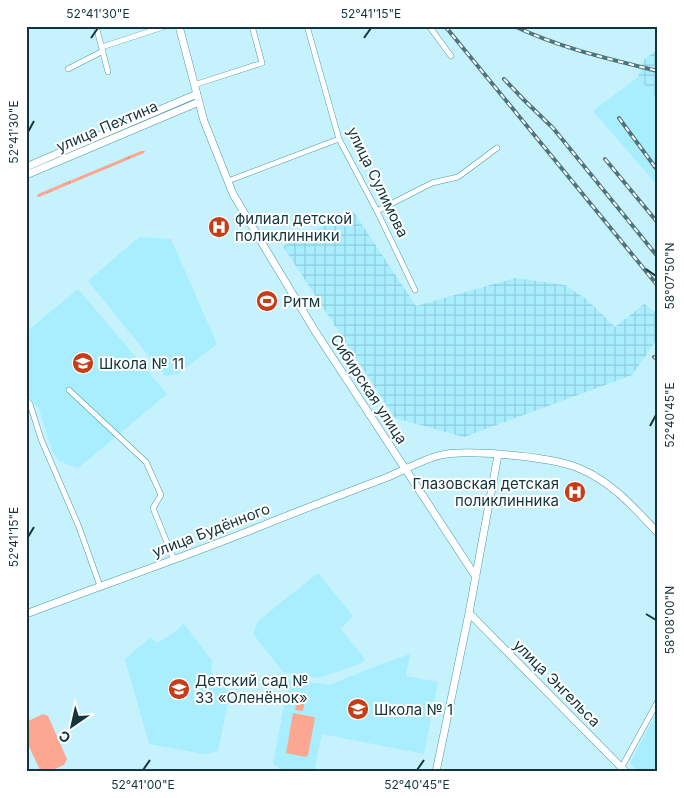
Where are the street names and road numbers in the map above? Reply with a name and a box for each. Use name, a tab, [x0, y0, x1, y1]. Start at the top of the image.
street label: улица Пехтина	[53, 96, 161, 156]
street label: улица Сулимова	[343, 124, 413, 240]
street label: Сибирская улица	[326, 331, 412, 447]
street label: улица Будённого	[149, 499, 273, 561]
street label: улица Энгельса	[509, 635, 605, 731]

